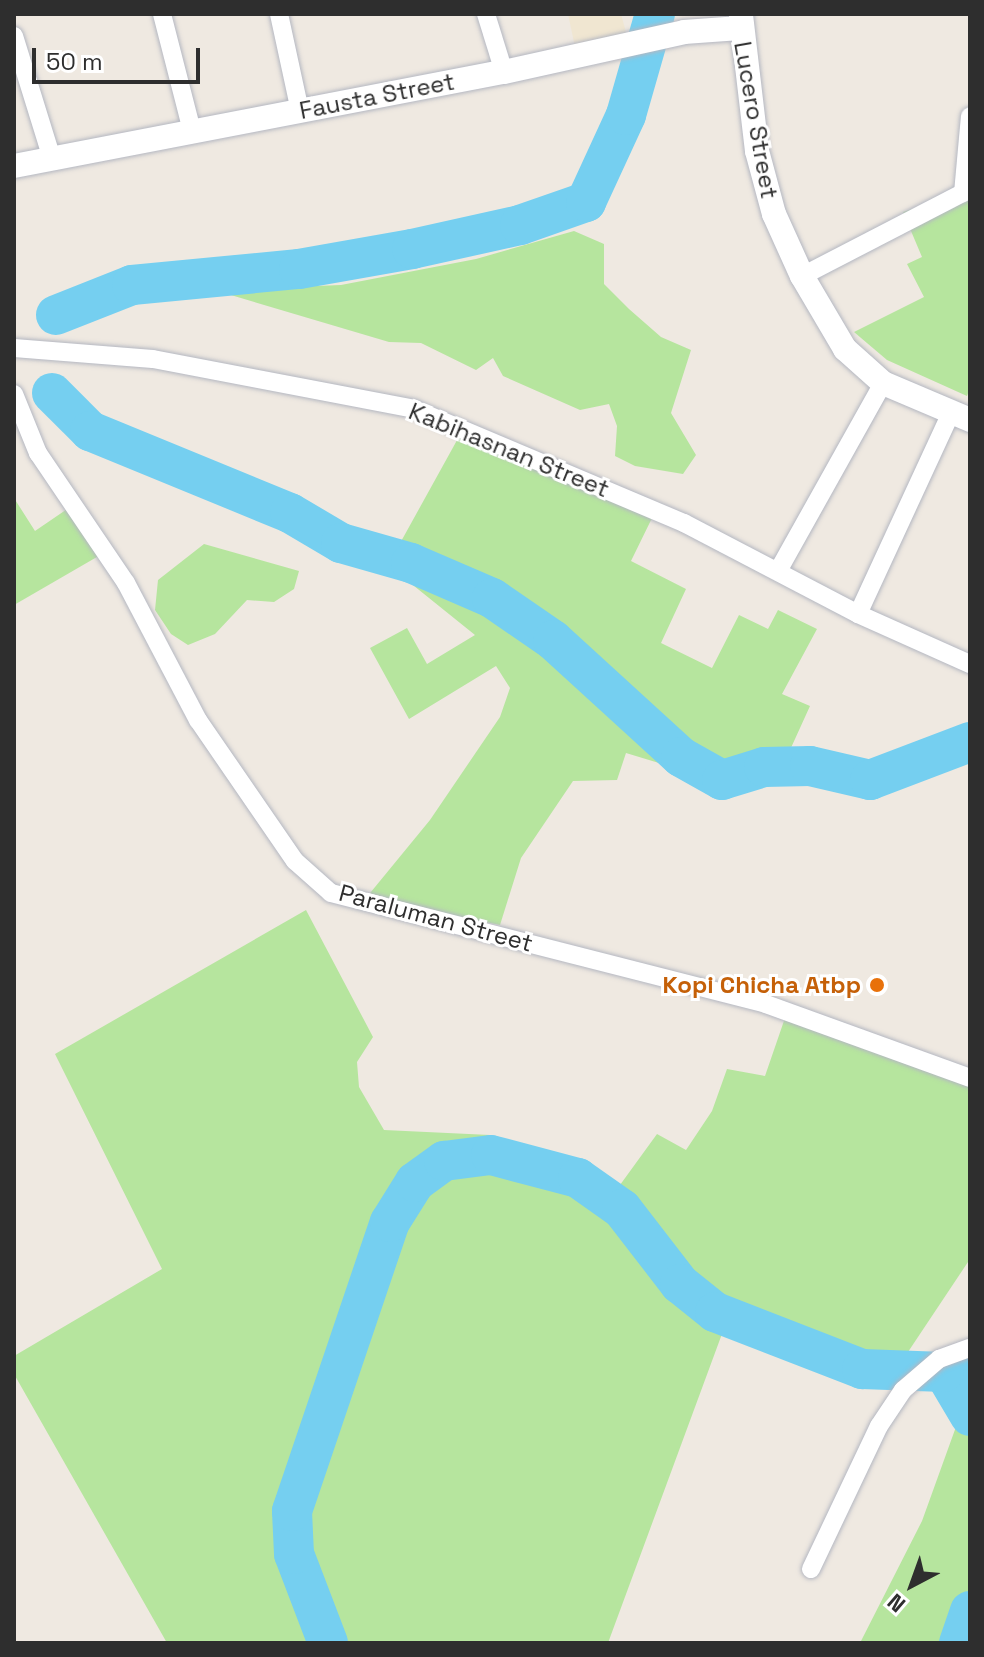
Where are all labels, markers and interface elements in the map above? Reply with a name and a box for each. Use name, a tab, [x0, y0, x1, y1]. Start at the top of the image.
scale bar	[36, 32, 204, 82]
street label: Lucero Street	[728, 39, 784, 201]
text: 50 m	[46, 46, 103, 77]
street label: Fausta Street	[297, 67, 457, 125]
street label: Kabihasnan Street	[405, 397, 613, 503]
street label: Paraluman Street	[336, 878, 536, 958]
place label: Kopi Chicha Atbp	[662, 971, 861, 999]
marker: Kopi Chicha Atbp	[868, 976, 886, 994]
north arrow	[872, 1545, 952, 1625]
text: N	[882, 1588, 911, 1619]

